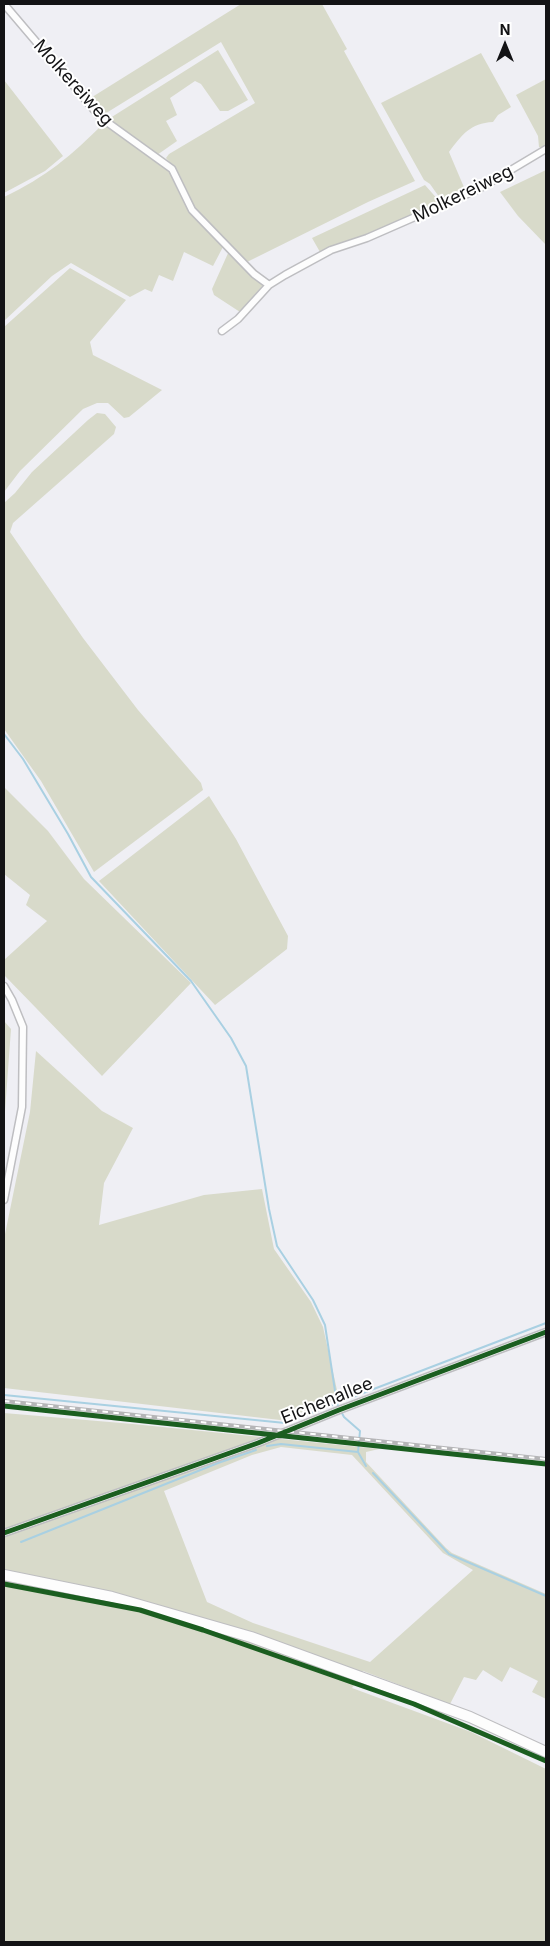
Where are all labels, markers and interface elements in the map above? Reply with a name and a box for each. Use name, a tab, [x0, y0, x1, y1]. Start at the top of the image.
north arrow	[480, 20, 530, 70]
text: N	[500, 21, 510, 38]
street label: Molkereiweg	[29, 35, 117, 131]
street label: Molkereiweg	[409, 160, 517, 228]
street label: Eichenallee	[278, 1373, 376, 1429]

